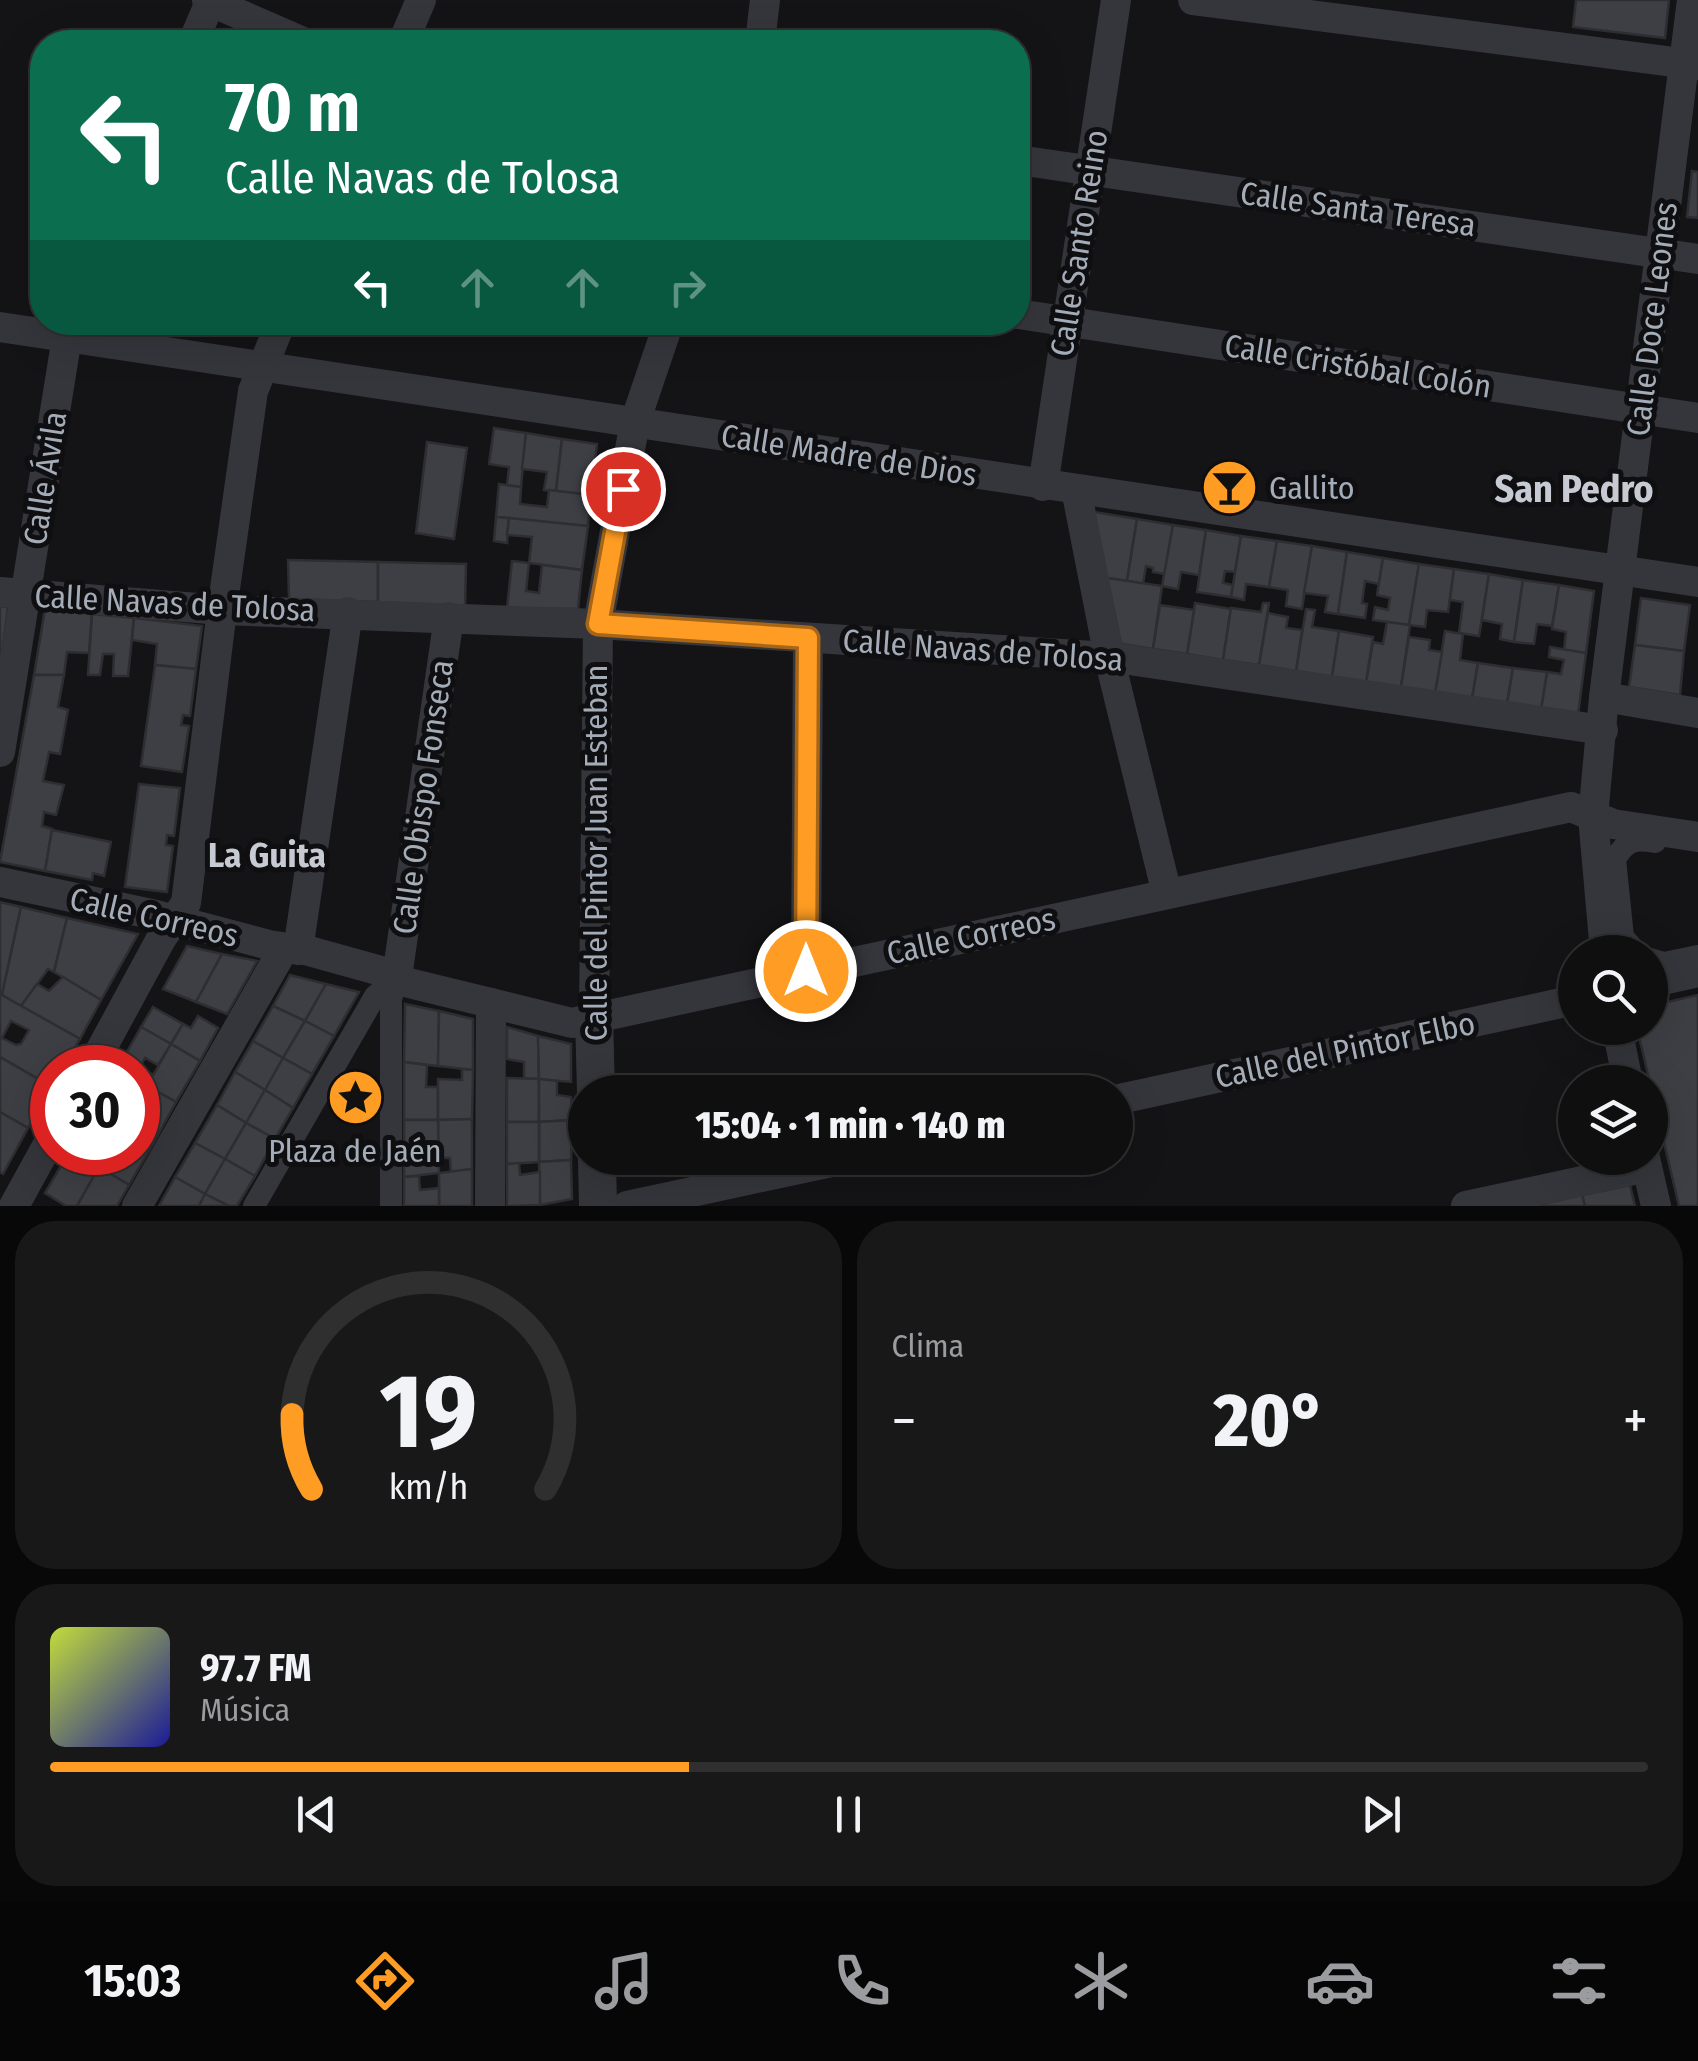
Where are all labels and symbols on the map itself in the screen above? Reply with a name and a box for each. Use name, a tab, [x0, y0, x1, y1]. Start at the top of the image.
street label: Calle Santo Reino	[1042, 127, 1116, 359]
street label: Calle Santa Teresa	[1238, 174, 1478, 244]
street label: Calle Doce Leones	[1619, 200, 1685, 438]
street label: Calle Cristóbal Colón	[1222, 326, 1494, 406]
street label: Calle Ávila	[16, 409, 74, 547]
street label: Calle Madre de Dios	[719, 416, 979, 494]
pin	[581, 447, 666, 532]
bar icon: Gallito	[1200, 458, 1260, 518]
district label: San Pedro	[1494, 466, 1654, 512]
place label: Gallito	[1269, 469, 1354, 507]
street label: Calle Navas de Tolosa	[34, 577, 316, 629]
street label: Calle Navas de Tolosa	[842, 621, 1124, 679]
street label: Calle Obispo Fonseca	[385, 657, 461, 937]
street label: Calle del Pintor Juan Esteban	[577, 665, 615, 1041]
district label: La Guita	[208, 834, 326, 876]
street label: Calle Correos	[66, 879, 242, 955]
street label: Calle Correos	[883, 900, 1059, 972]
position arrow	[754, 919, 858, 1023]
street label: Calle del Pintor Elbo	[1212, 1004, 1478, 1096]
speed limit sign: 30	[30, 1045, 160, 1175]
place icon: Plaza de Jaén	[325, 1067, 385, 1127]
place label: Plaza de Jaén	[268, 1132, 442, 1170]

